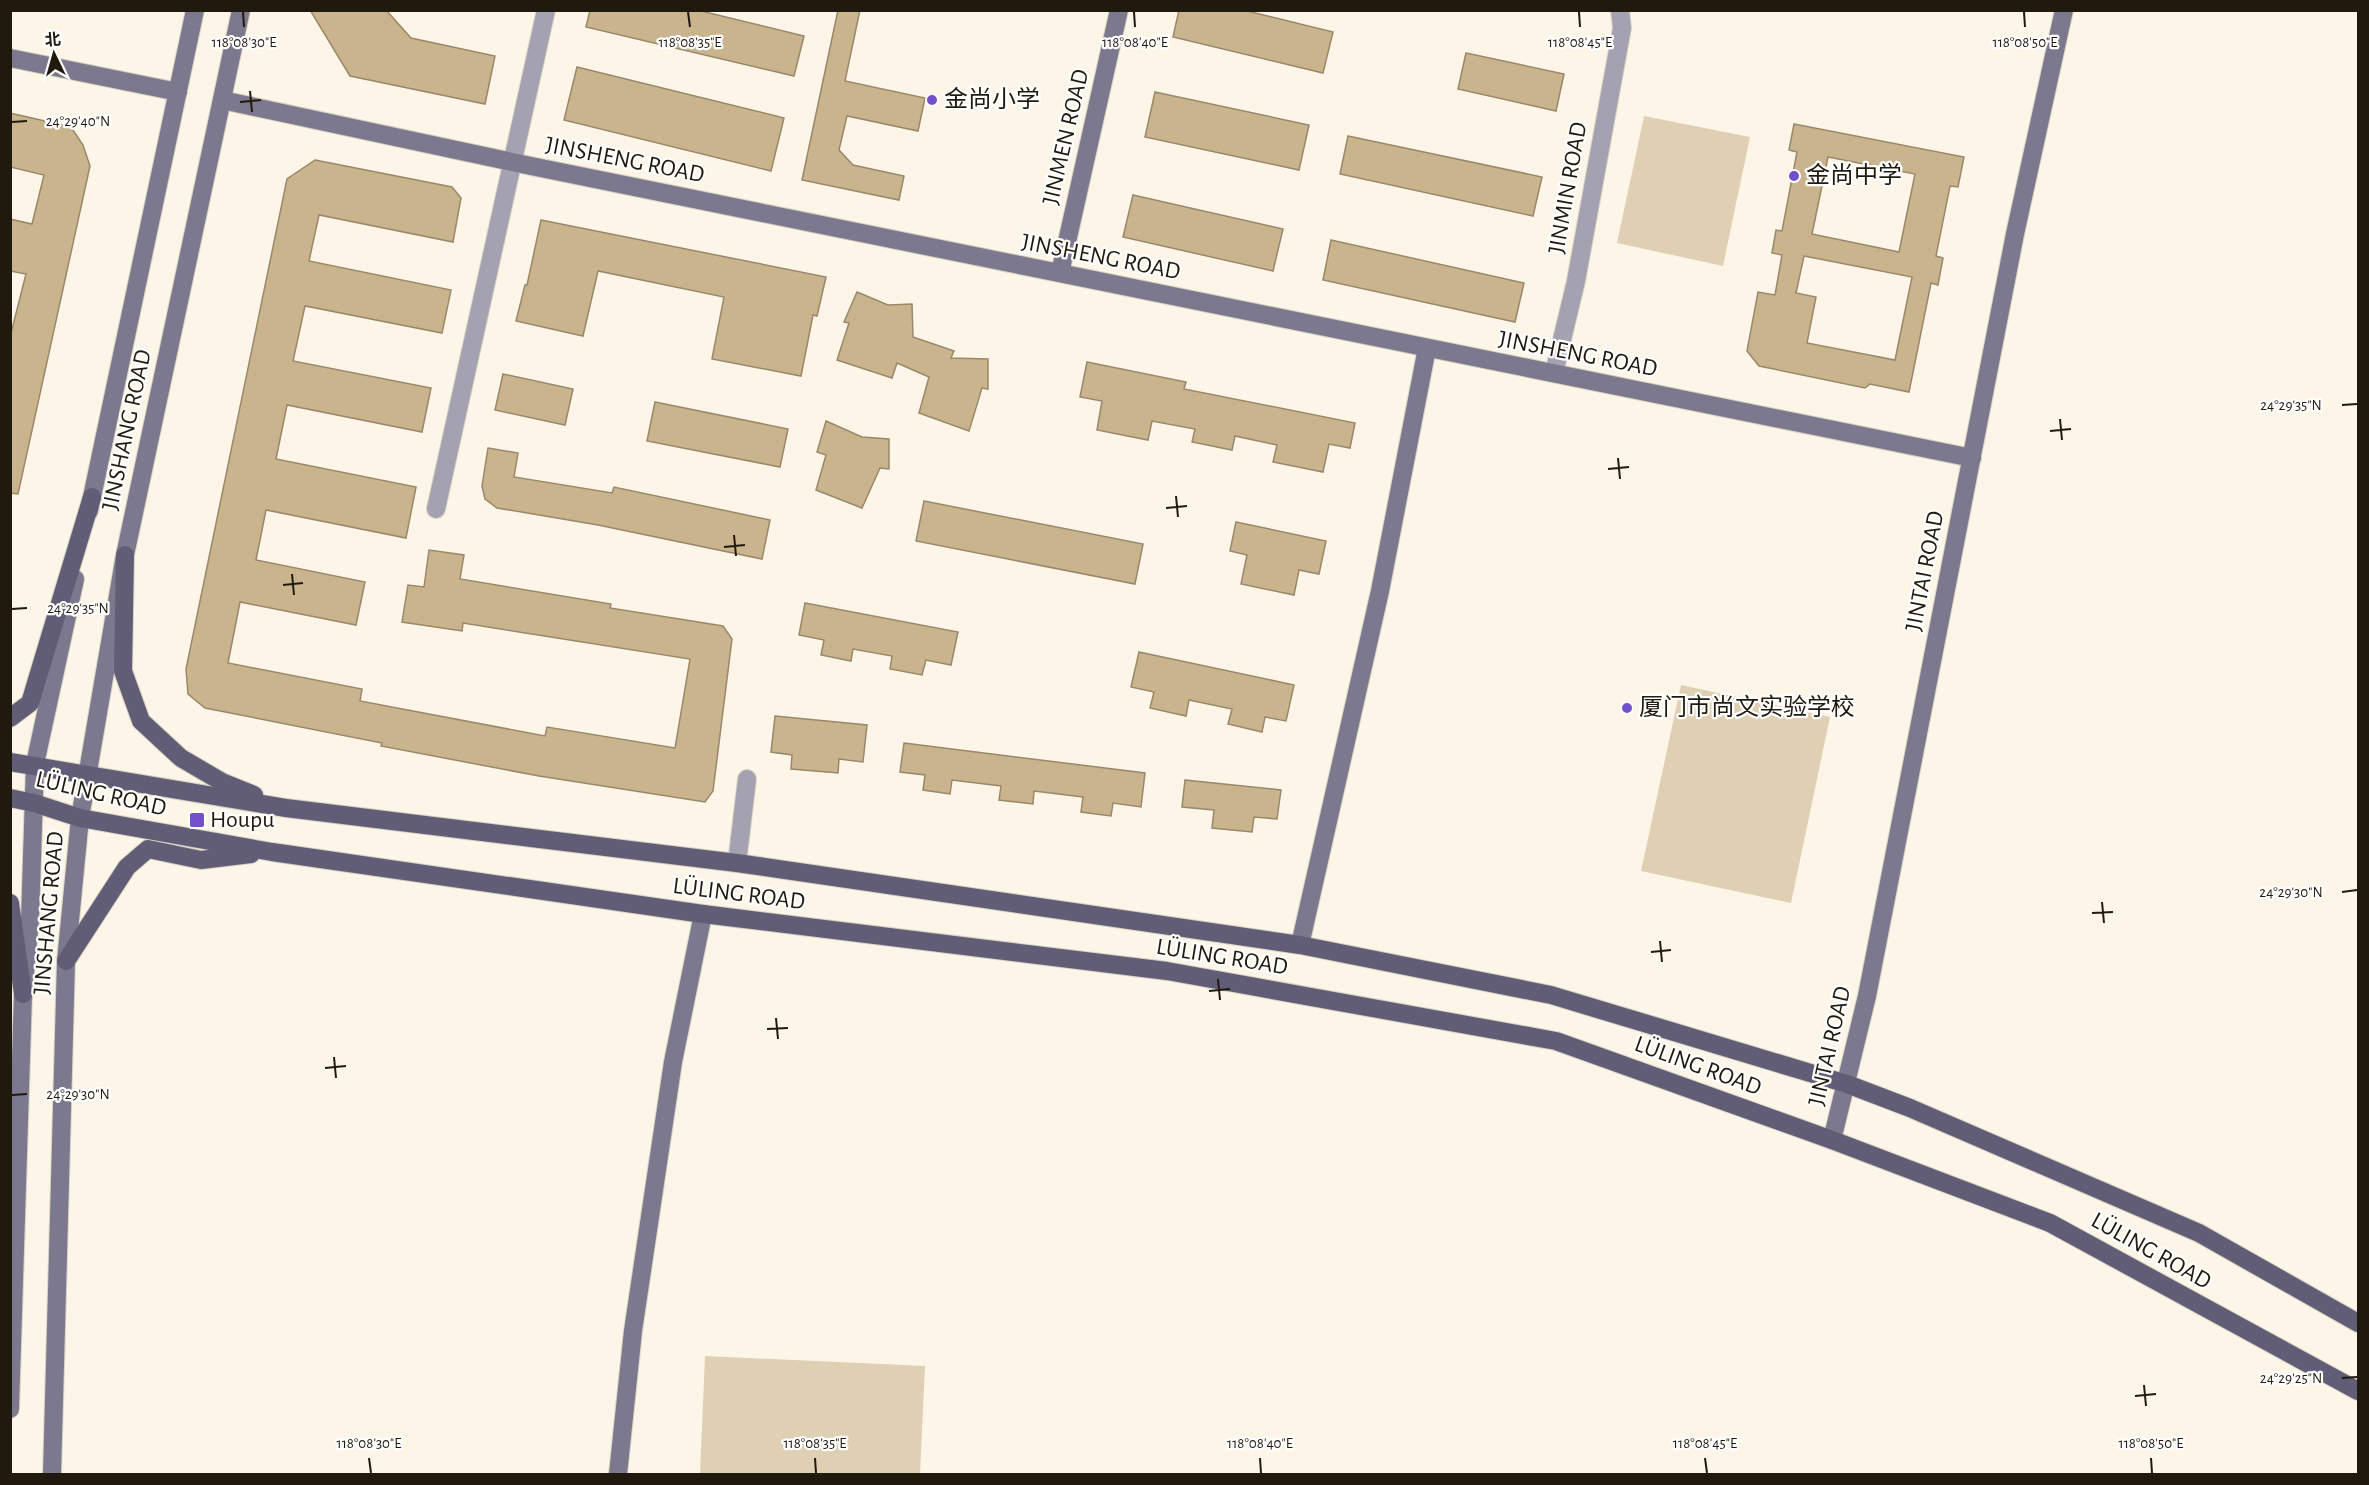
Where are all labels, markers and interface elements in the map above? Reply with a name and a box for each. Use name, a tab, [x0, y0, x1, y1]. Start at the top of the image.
north arrow	[24, 24, 84, 84]
text: 北	[44, 30, 61, 49]
text: 118°08'30"E	[212, 35, 276, 50]
text: 118°08'35"E	[658, 35, 722, 50]
text: 118°08'40"E	[1102, 35, 1168, 50]
text: 118°08'45"E	[1548, 35, 1612, 50]
text: 118°08'50"E	[1993, 35, 2057, 50]
street label: JINMEN ROAD	[1039, 67, 1093, 207]
place label: 金尚小学	[944, 86, 1040, 112]
marker: 金尚小学	[925, 93, 939, 107]
text: 24°29'40"N	[46, 114, 110, 129]
street label: JINMIN ROAD	[1545, 120, 1591, 256]
street label: JINSHENG ROAD	[544, 133, 706, 187]
place label: 金尚中学	[1806, 162, 1902, 188]
marker: 金尚中学	[1787, 169, 1801, 183]
street label: JINSHENG ROAD	[1020, 230, 1182, 284]
street label: JINSHENG ROAD	[1497, 327, 1659, 381]
street label: JINSHANG ROAD	[98, 347, 156, 513]
text: 24°29'35"N	[2260, 398, 2322, 413]
street label: JINTAI ROAD	[1902, 509, 1948, 633]
text: 24°29'35"N	[47, 601, 109, 616]
place label: 厦门市尚文实验学校	[1639, 694, 1855, 720]
marker: 厦门市尚文实验学校	[1620, 701, 1634, 715]
street label: LÜLING ROAD	[33, 766, 169, 821]
place label: Houpu	[210, 808, 274, 832]
marker: Houpu	[188, 811, 206, 829]
street label: JINSHANG ROAD	[30, 830, 68, 996]
street label: LÜLING ROAD	[671, 873, 807, 914]
text: 24°29'30"N	[2259, 885, 2323, 900]
street label: LÜLING ROAD	[1154, 934, 1290, 979]
street label: JINTAI ROAD	[1805, 984, 1855, 1108]
street label: LÜLING ROAD	[1631, 1031, 1765, 1100]
text: 24°29'30"N	[46, 1087, 110, 1102]
street label: LÜLING ROAD	[2087, 1207, 2216, 1294]
text: 24°29'25"N	[2260, 1371, 2322, 1386]
text: 118°08'30"E	[337, 1436, 401, 1451]
text: 118°08'35"E	[783, 1436, 847, 1451]
text: 118°08'40"E	[1227, 1436, 1293, 1451]
text: 118°08'45"E	[1673, 1436, 1737, 1451]
text: 118°08'50"E	[2119, 1436, 2183, 1451]

